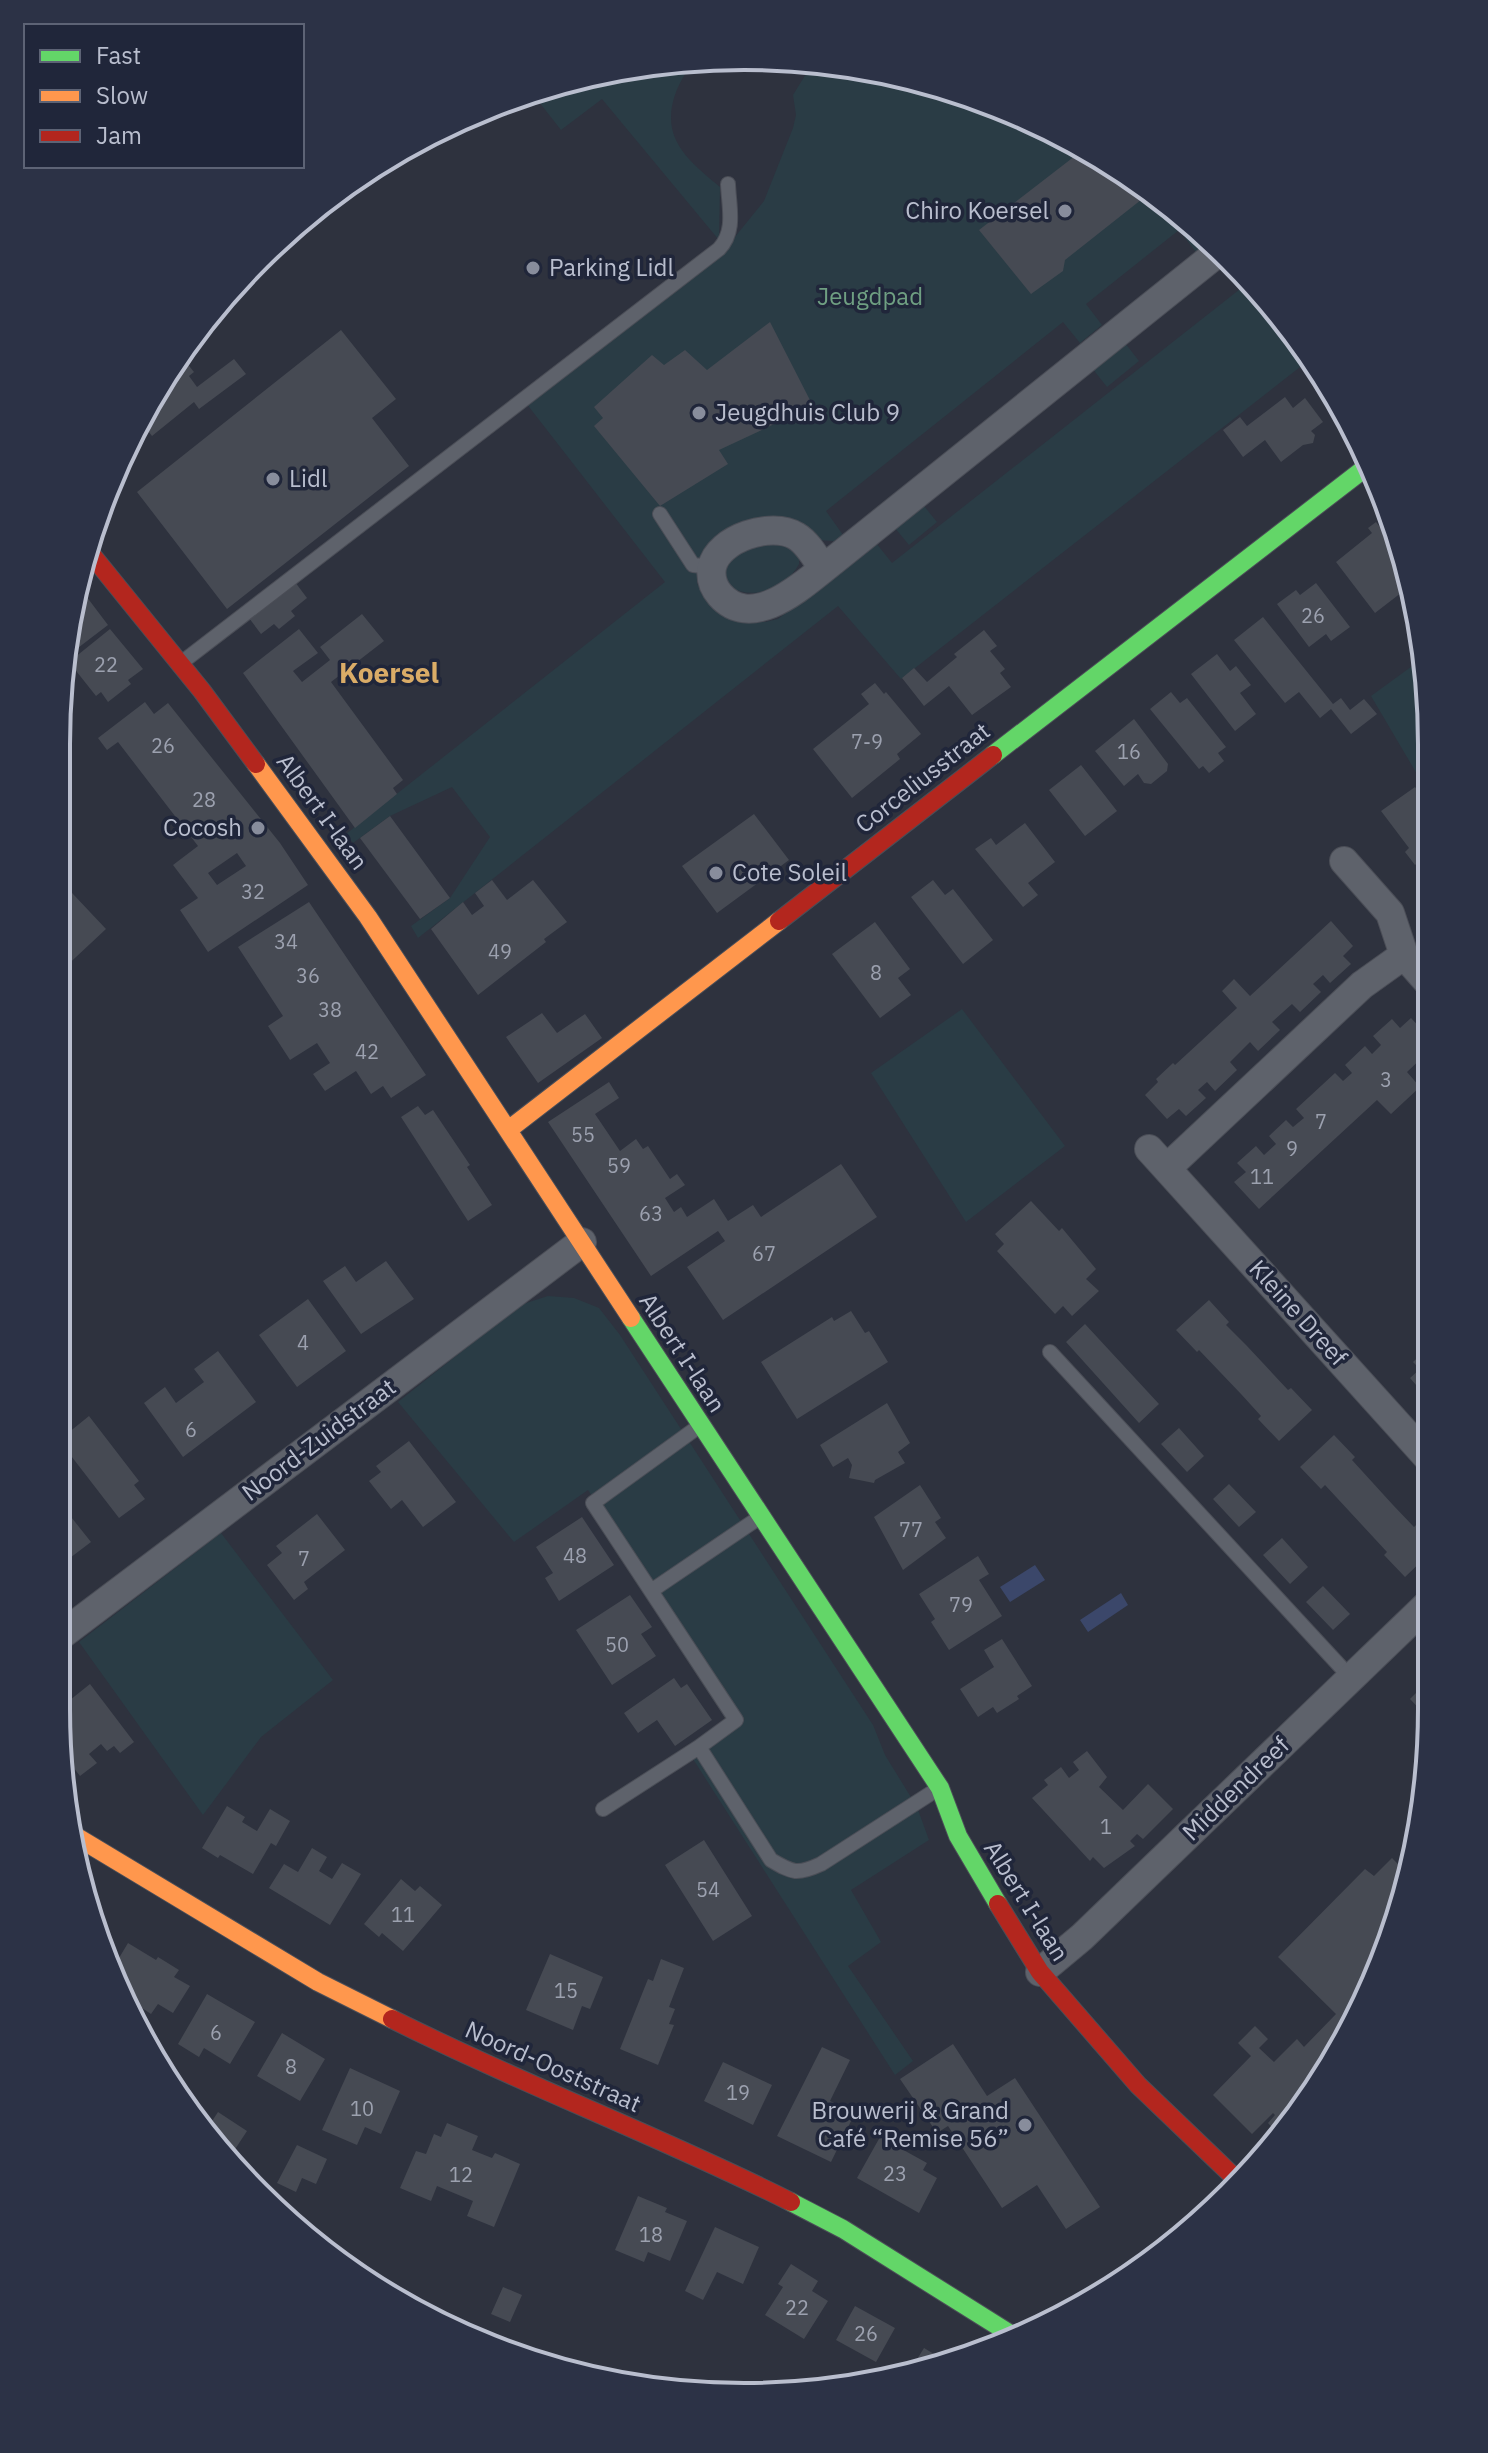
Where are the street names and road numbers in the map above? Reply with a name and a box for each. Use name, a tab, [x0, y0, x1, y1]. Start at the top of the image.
street label: Corceliusstraat	[848, 715, 996, 840]
street label: Albert I-laan	[270, 747, 376, 876]
street label: Kleine Dreef	[1243, 1252, 1355, 1372]
street label: Albert I-laan	[632, 1287, 733, 1418]
street label: Noord-Zuidstraat	[235, 1371, 402, 1508]
street label: Middendreef	[1175, 1729, 1296, 1847]
street label: Albert I-laan	[977, 1834, 1077, 1967]
street label: Noord-Ooststraat	[460, 2013, 646, 2119]

